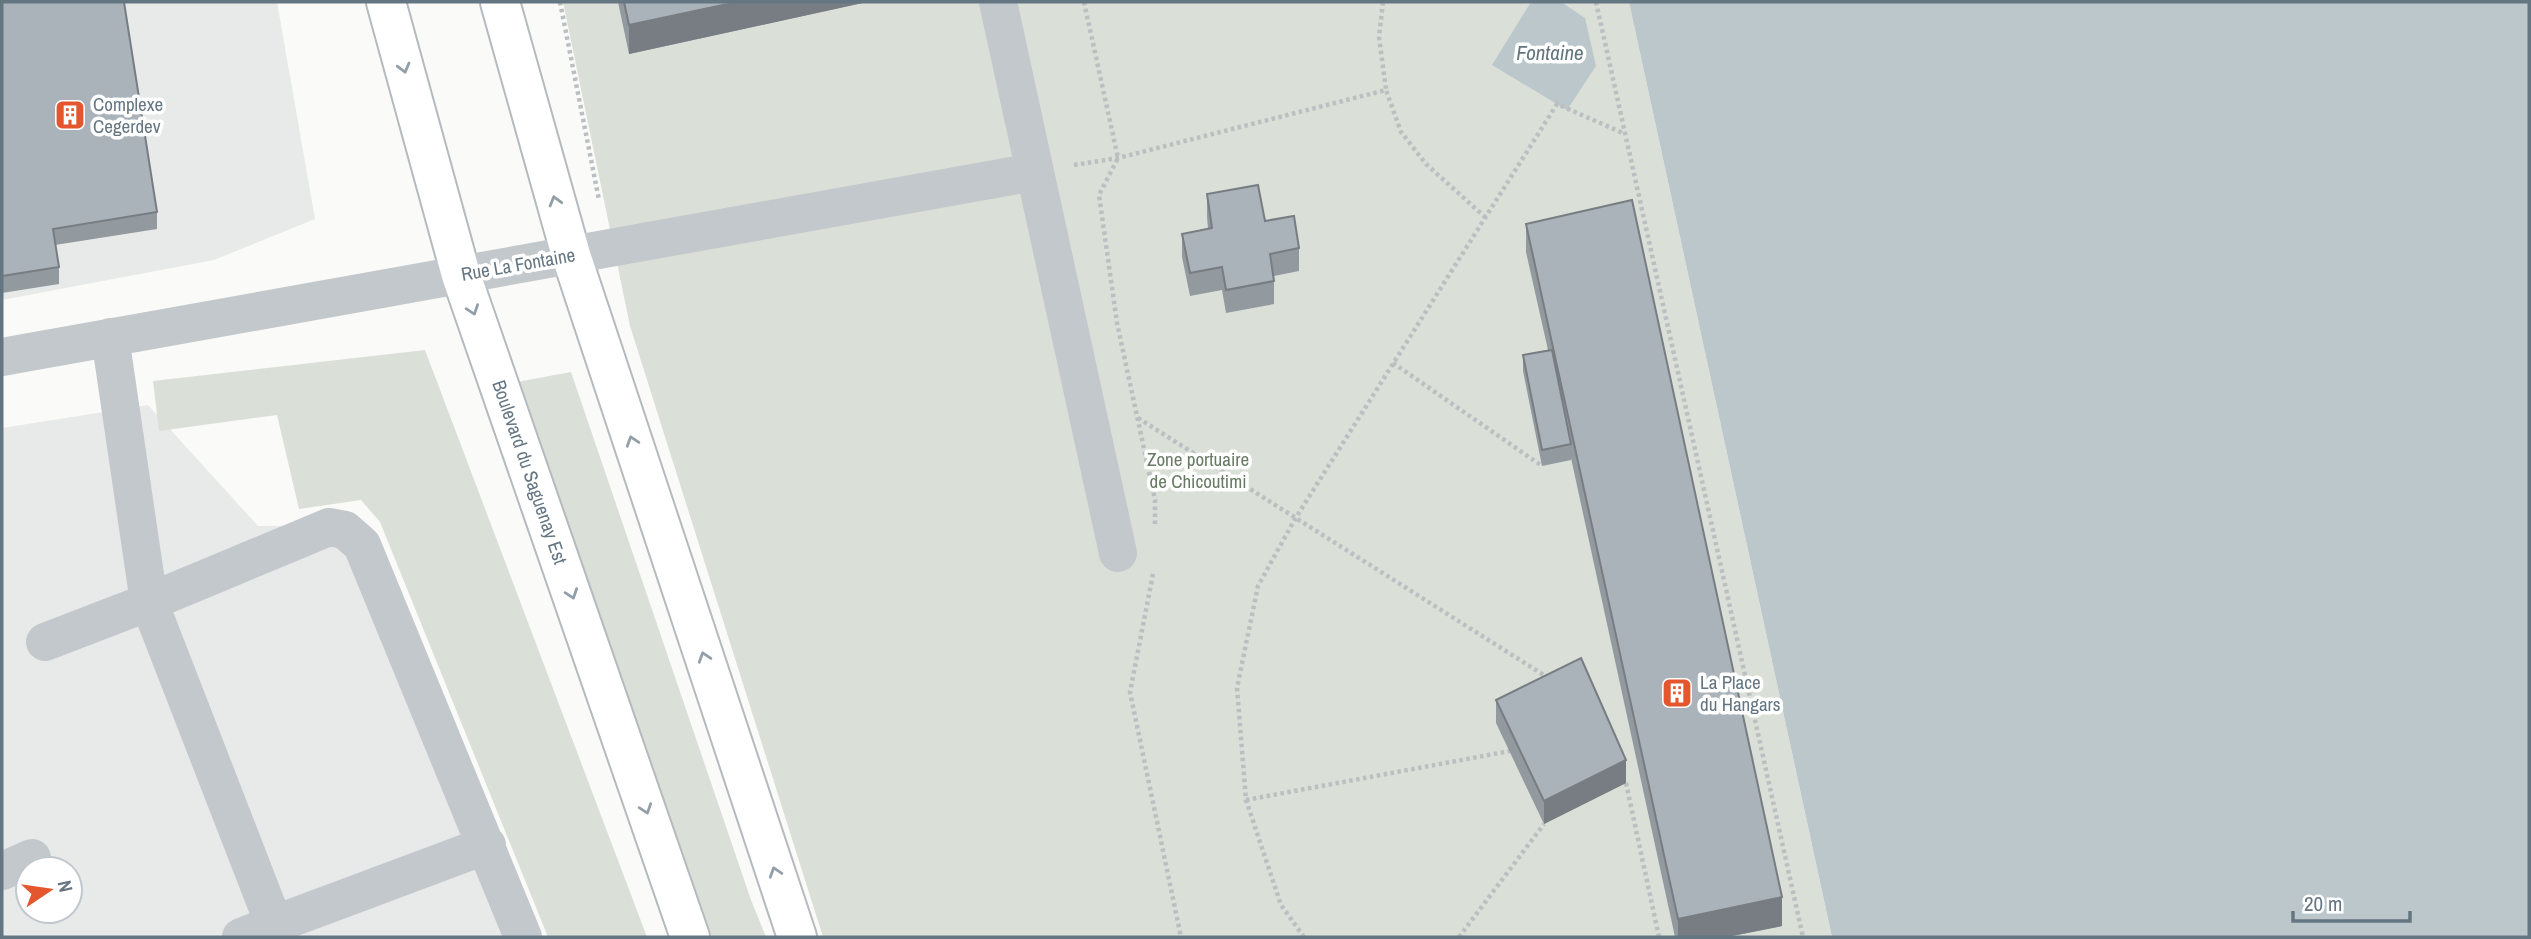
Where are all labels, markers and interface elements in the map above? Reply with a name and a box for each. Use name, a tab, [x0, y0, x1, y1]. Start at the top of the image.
water label: Fontaine	[1516, 38, 1584, 67]
one-way arrow	[396, 61, 411, 73]
place label: Complexe Cegerdev	[93, 91, 163, 139]
building icon: Complexe Cegerdev	[53, 98, 87, 132]
one-way arrow	[549, 195, 564, 207]
street label: Rue La Fontaine	[459, 241, 577, 287]
one-way arrow	[465, 303, 479, 315]
street label: Boulevard du Saguenay Est	[486, 376, 574, 568]
one-way arrow	[626, 435, 640, 447]
park label: Zone portuaire de Chicoutimi	[1147, 446, 1249, 494]
one-way arrow	[564, 588, 578, 600]
one-way arrow	[698, 651, 712, 663]
place label: La Place du Hangars	[1700, 669, 1781, 717]
building icon: La Place du Hangars	[1660, 676, 1694, 710]
one-way arrow	[638, 803, 652, 815]
north arrow	[14, 855, 84, 925]
one-way arrow	[769, 867, 783, 879]
text: N	[52, 878, 79, 895]
scale bar	[2293, 880, 2410, 924]
text: 20 m	[2304, 889, 2342, 918]

